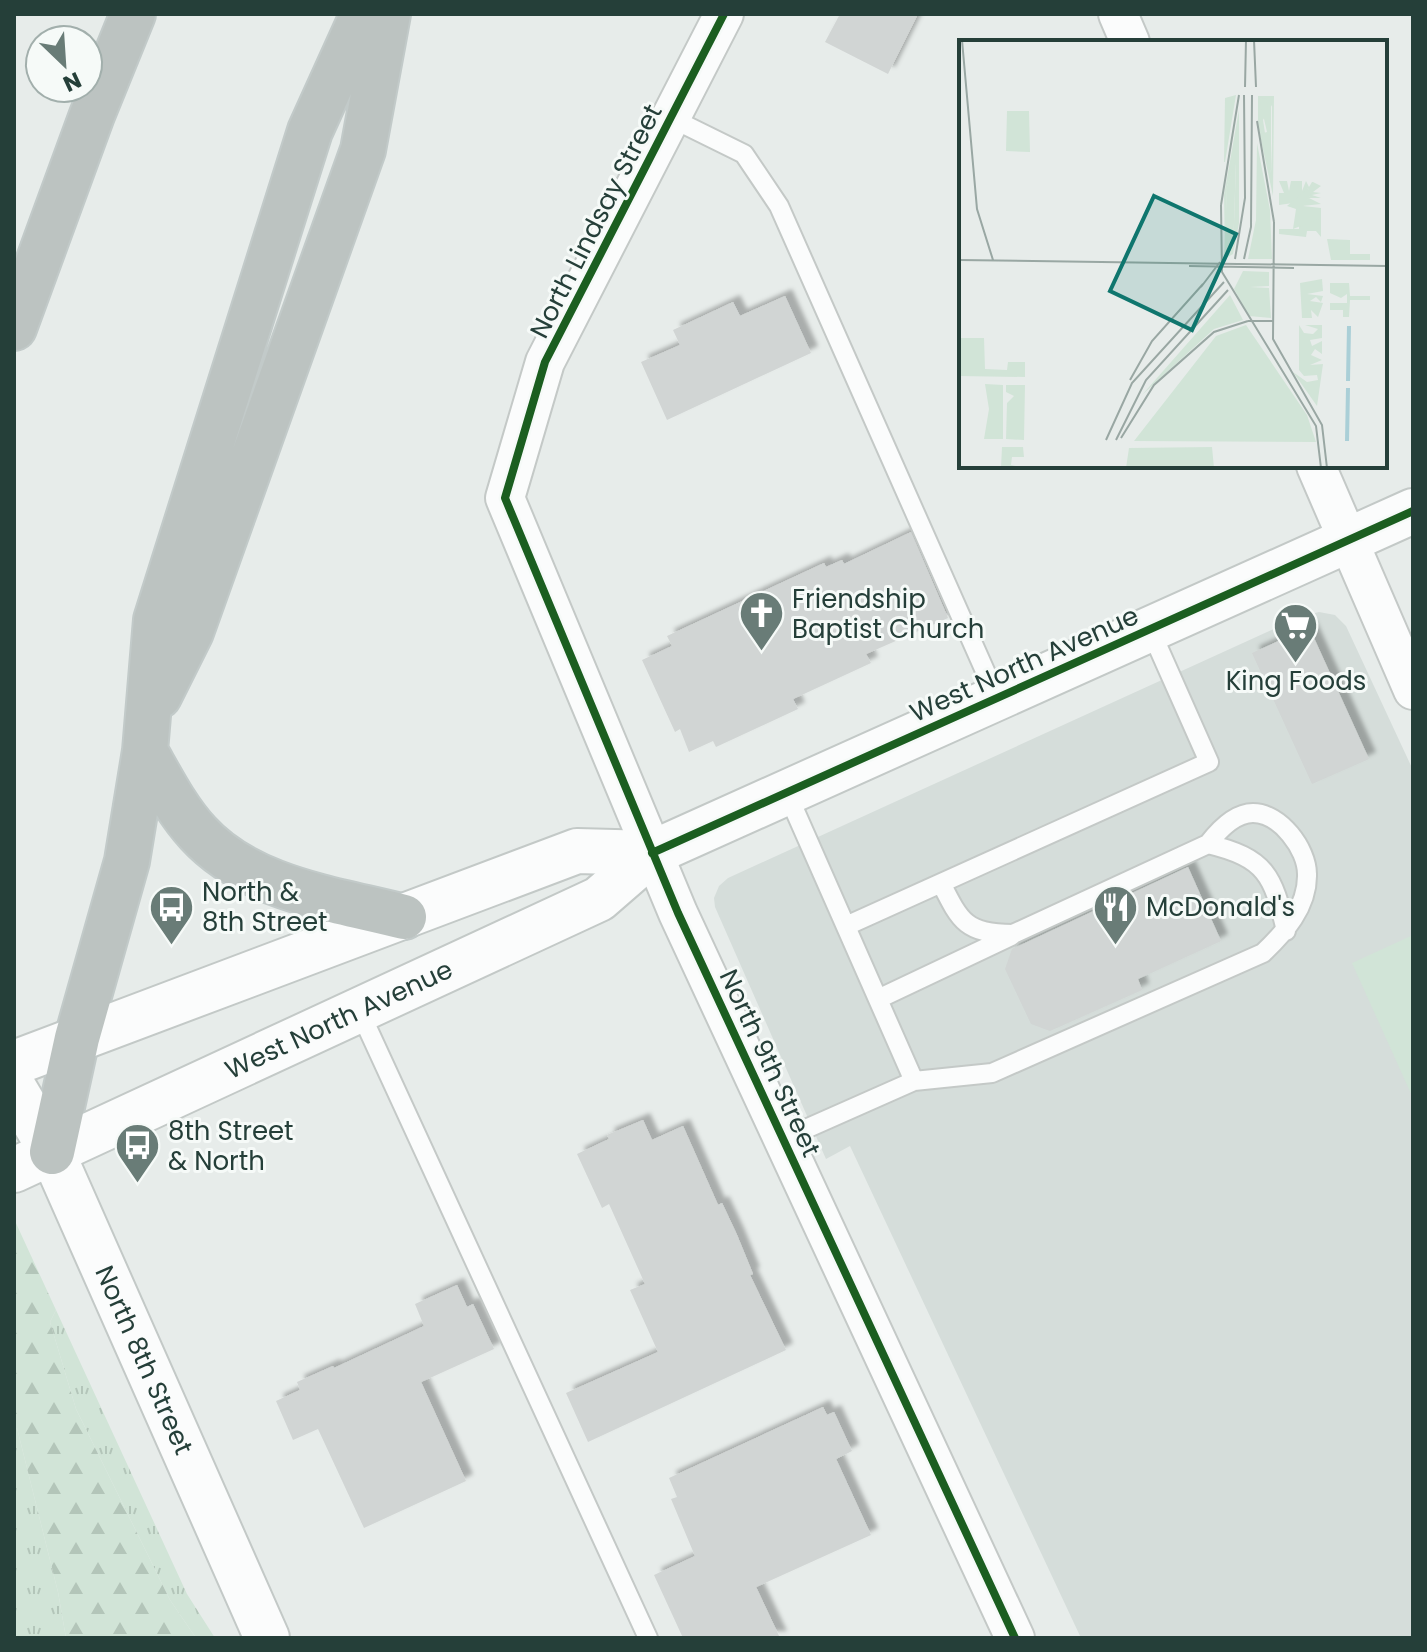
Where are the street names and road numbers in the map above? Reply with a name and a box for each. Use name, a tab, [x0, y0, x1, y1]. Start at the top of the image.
street label: North Lindsay Street	[521, 98, 671, 344]
street label: West North Avenue	[904, 597, 1144, 731]
street label: West North Avenue	[219, 951, 458, 1088]
street label: North 9th Street	[711, 963, 829, 1163]
street label: North 8th Street	[86, 1260, 202, 1460]

